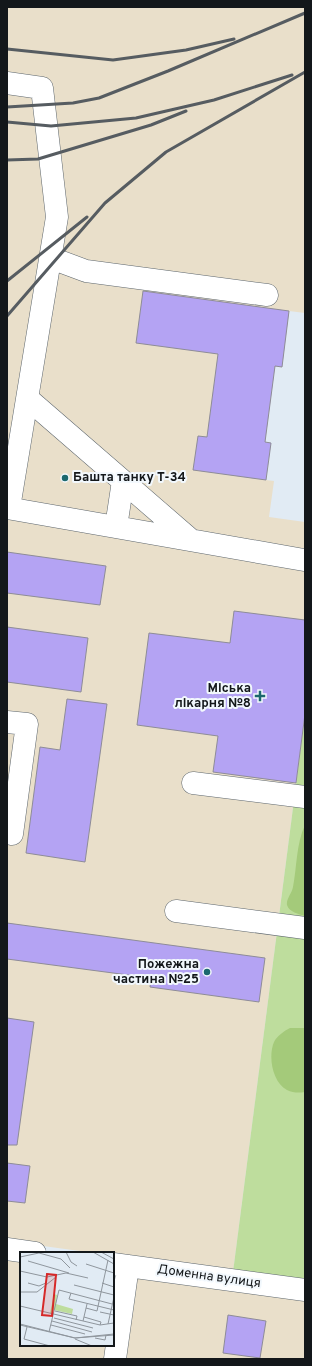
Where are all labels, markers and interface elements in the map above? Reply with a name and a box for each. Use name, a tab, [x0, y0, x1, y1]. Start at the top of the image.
place label: Башта танку Т-34	[73, 470, 186, 486]
marker: Башта танку Т-34	[60, 473, 70, 483]
place label: Міська лікарня №8	[174, 681, 251, 712]
marker: Міська лікарня №8	[254, 690, 266, 702]
place label: Пожежна частина №25	[113, 957, 199, 988]
marker: Пожежна частина №25	[202, 967, 212, 977]
inset map	[20, 1252, 114, 1346]
street label: Доменна вулиця	[156, 1262, 262, 1292]

